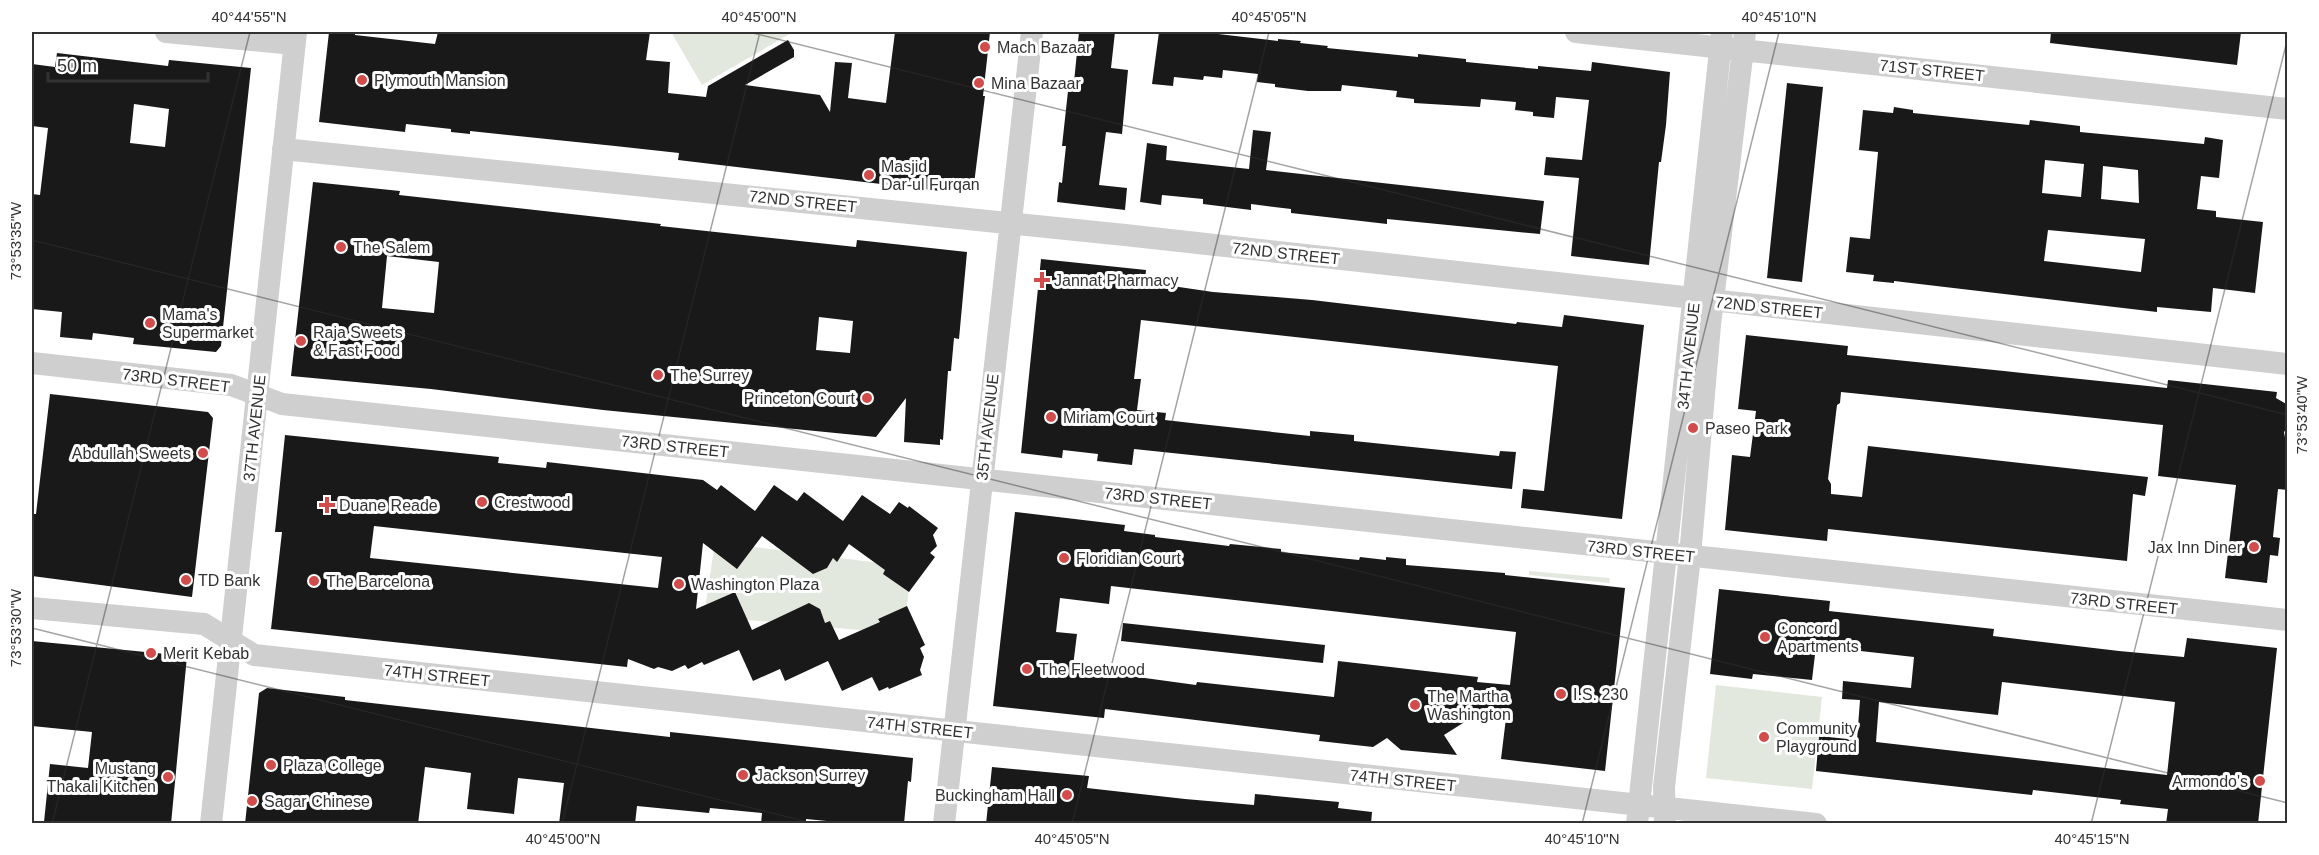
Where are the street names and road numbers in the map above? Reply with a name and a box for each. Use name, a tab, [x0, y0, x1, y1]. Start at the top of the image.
street label: 71ST STREET	[1879, 57, 1986, 84]
street label: 72ND STREET	[748, 187, 858, 216]
street label: 72ND STREET	[1231, 239, 1341, 268]
street label: 72ND STREET	[1714, 293, 1824, 322]
street label: 34TH AVENUE	[1674, 302, 1703, 410]
street label: 73RD STREET	[121, 365, 231, 396]
street label: 35TH AVENUE	[973, 373, 1002, 481]
street label: 37TH AVENUE	[240, 374, 269, 482]
street label: 73RD STREET	[620, 432, 730, 461]
street label: 73RD STREET	[1103, 484, 1213, 513]
street label: 73RD STREET	[1586, 537, 1696, 566]
street label: 73RD STREET	[2069, 589, 2179, 618]
street label: 74TH STREET	[383, 661, 491, 690]
street label: 74TH STREET	[866, 713, 974, 742]
street label: 74TH STREET	[1349, 766, 1457, 795]

